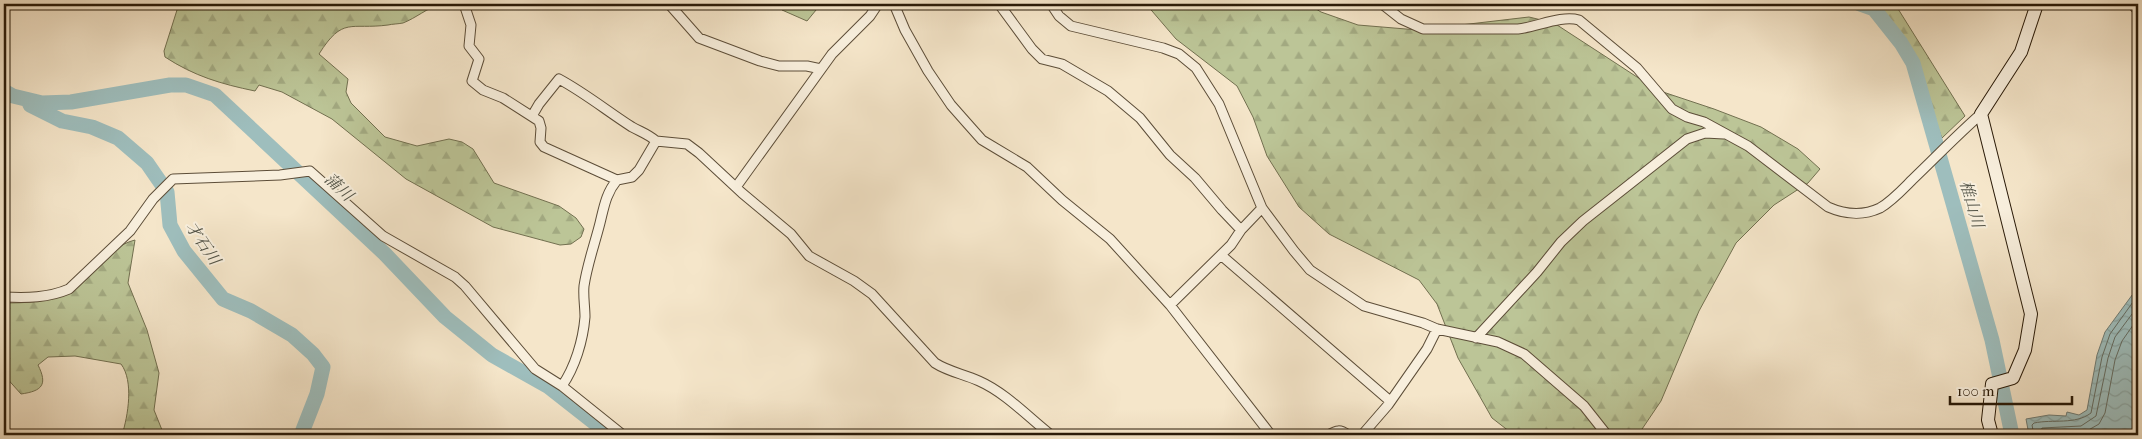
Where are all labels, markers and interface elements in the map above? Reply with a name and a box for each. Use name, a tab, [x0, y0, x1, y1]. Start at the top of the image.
water label: 蒲川	[321, 169, 359, 206]
water label: 椎山川	[1956, 178, 1988, 232]
water label: 才石川	[182, 218, 225, 270]
scale bar	[1950, 374, 2072, 406]
text: 100 m	[1957, 382, 1995, 400]

